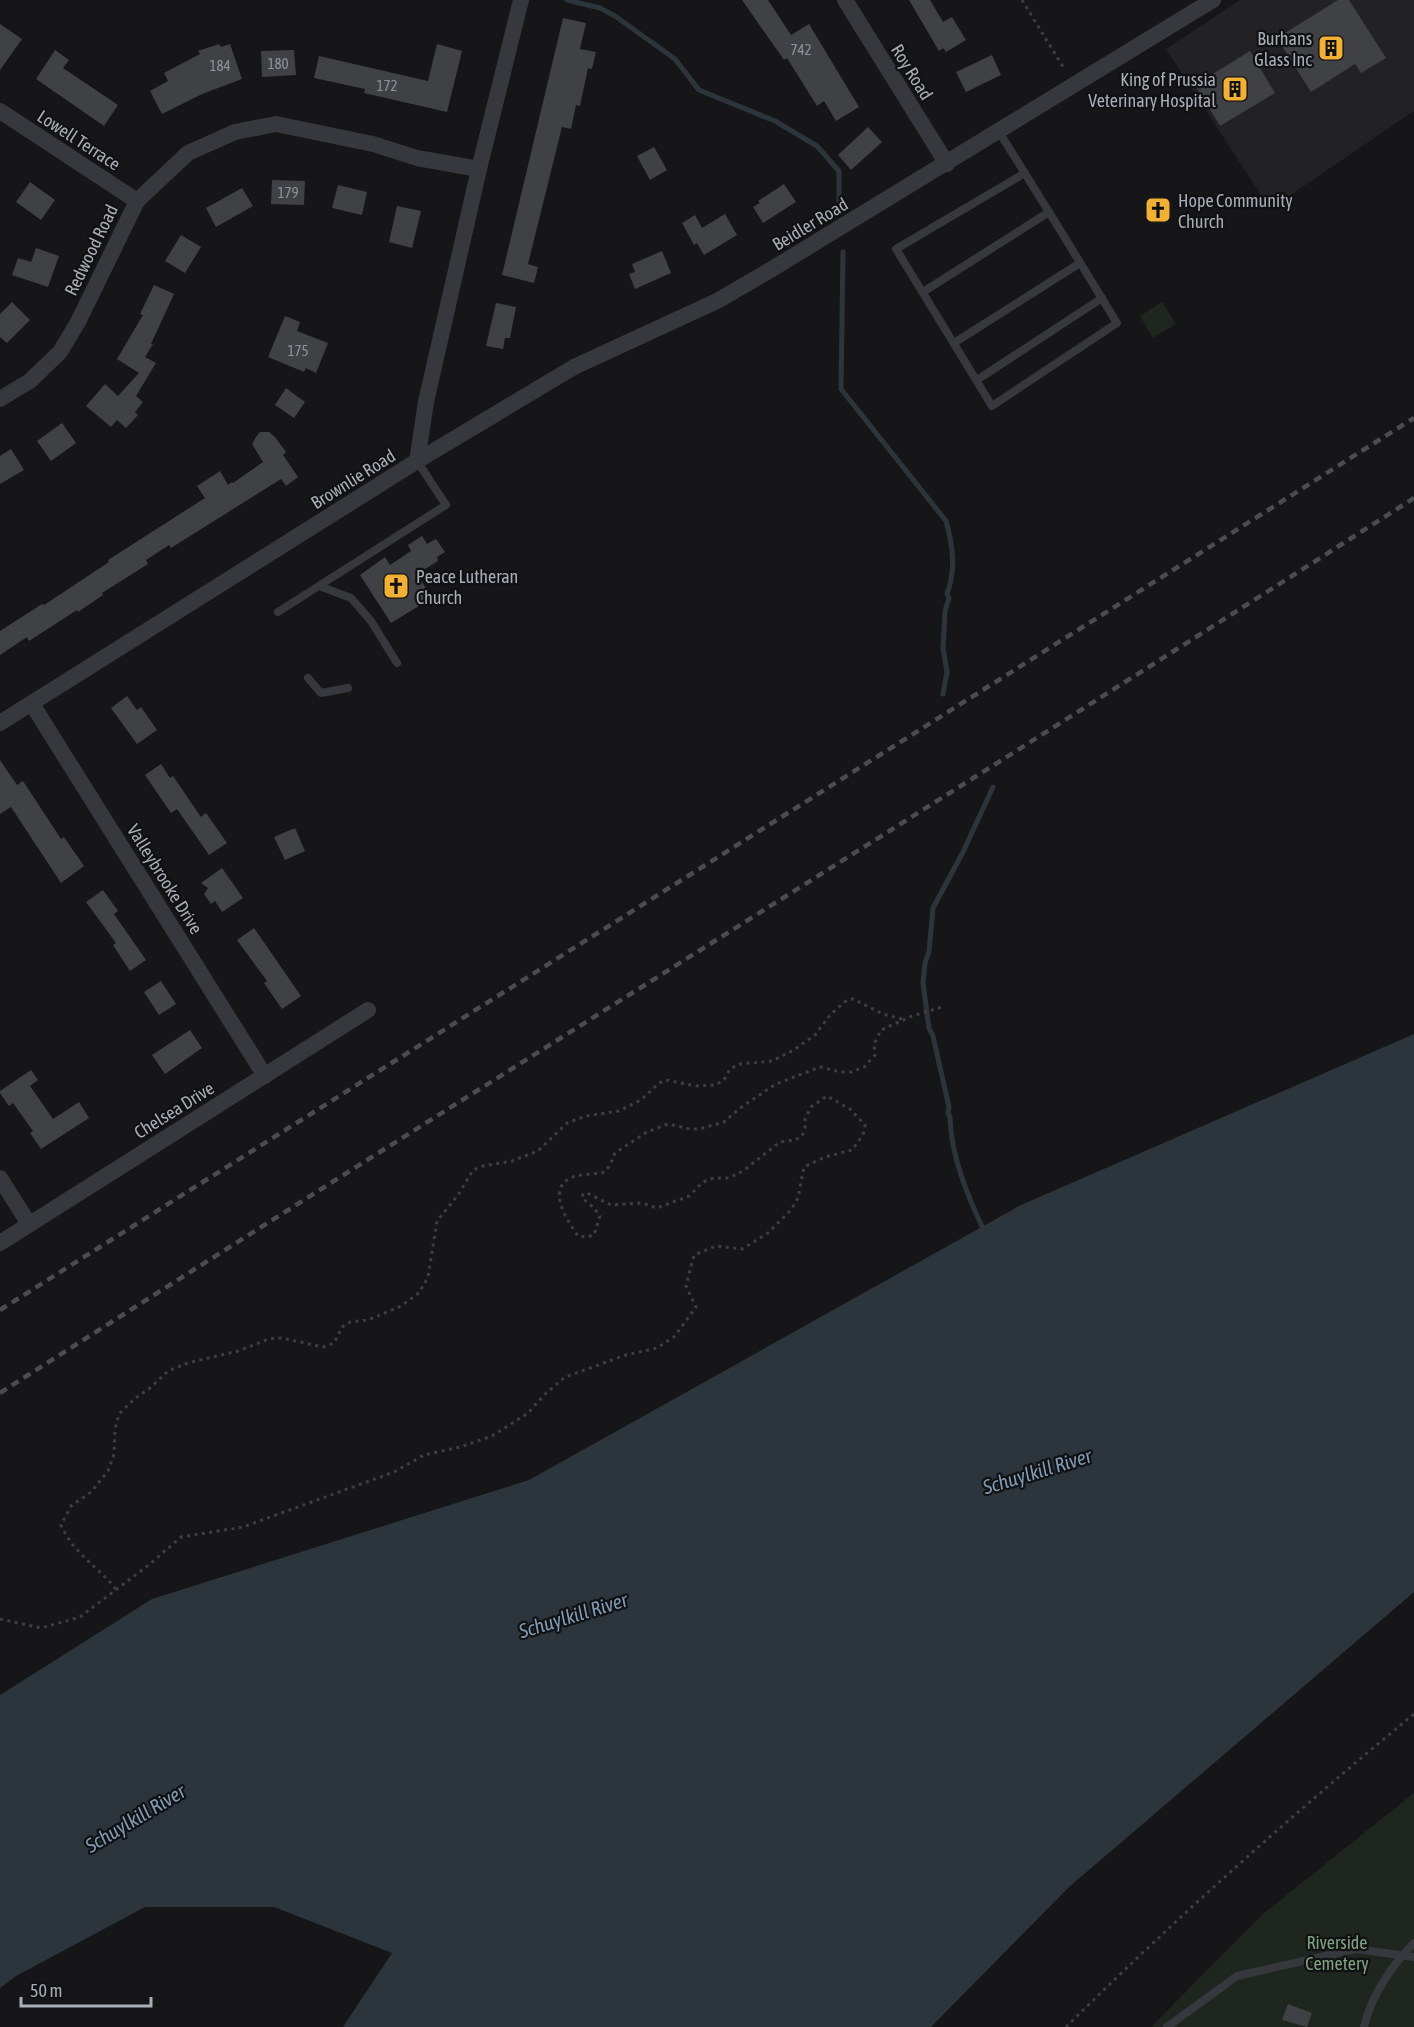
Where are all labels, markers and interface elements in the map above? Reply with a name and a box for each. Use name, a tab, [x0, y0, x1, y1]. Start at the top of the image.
place label: Burhans Glass Inc	[1254, 28, 1312, 70]
building icon: Burhans Glass Inc	[1316, 33, 1346, 63]
street label: Roy Road	[887, 40, 937, 104]
house number: 742	[790, 41, 812, 58]
house number: 180	[267, 55, 289, 72]
house number: 184	[209, 57, 231, 74]
place label: King of Prussia Veterinary Hospital	[1088, 69, 1216, 111]
building icon: King of Prussia Veterinary Hospital	[1220, 74, 1250, 104]
house number: 172	[376, 77, 398, 94]
street label: Lowell Terrace	[34, 105, 124, 175]
house number: 179	[277, 184, 299, 201]
place label: Hope Community Church	[1178, 190, 1293, 232]
street label: Beidler Road	[768, 193, 852, 255]
church icon: Hope Community Church	[1143, 195, 1173, 225]
street label: Redwood Road	[60, 201, 122, 299]
house number: 175	[287, 342, 309, 359]
street label: Brownlie Road	[307, 445, 399, 513]
place label: Peace Lutheran Church	[416, 566, 518, 608]
church icon: Peace Lutheran Church	[381, 571, 411, 601]
street label: Valleybrooke Drive	[123, 820, 207, 938]
street label: Chelsea Drive	[130, 1077, 218, 1143]
water label: Schuylkill River	[979, 1443, 1095, 1499]
water label: Schuylkill River	[515, 1587, 631, 1643]
water label: Schuylkill River	[80, 1779, 190, 1857]
park label: Riverside Cemetery	[1305, 1932, 1369, 1974]
scale bar	[21, 1970, 152, 2008]
text: 50 m	[30, 1980, 62, 2001]

